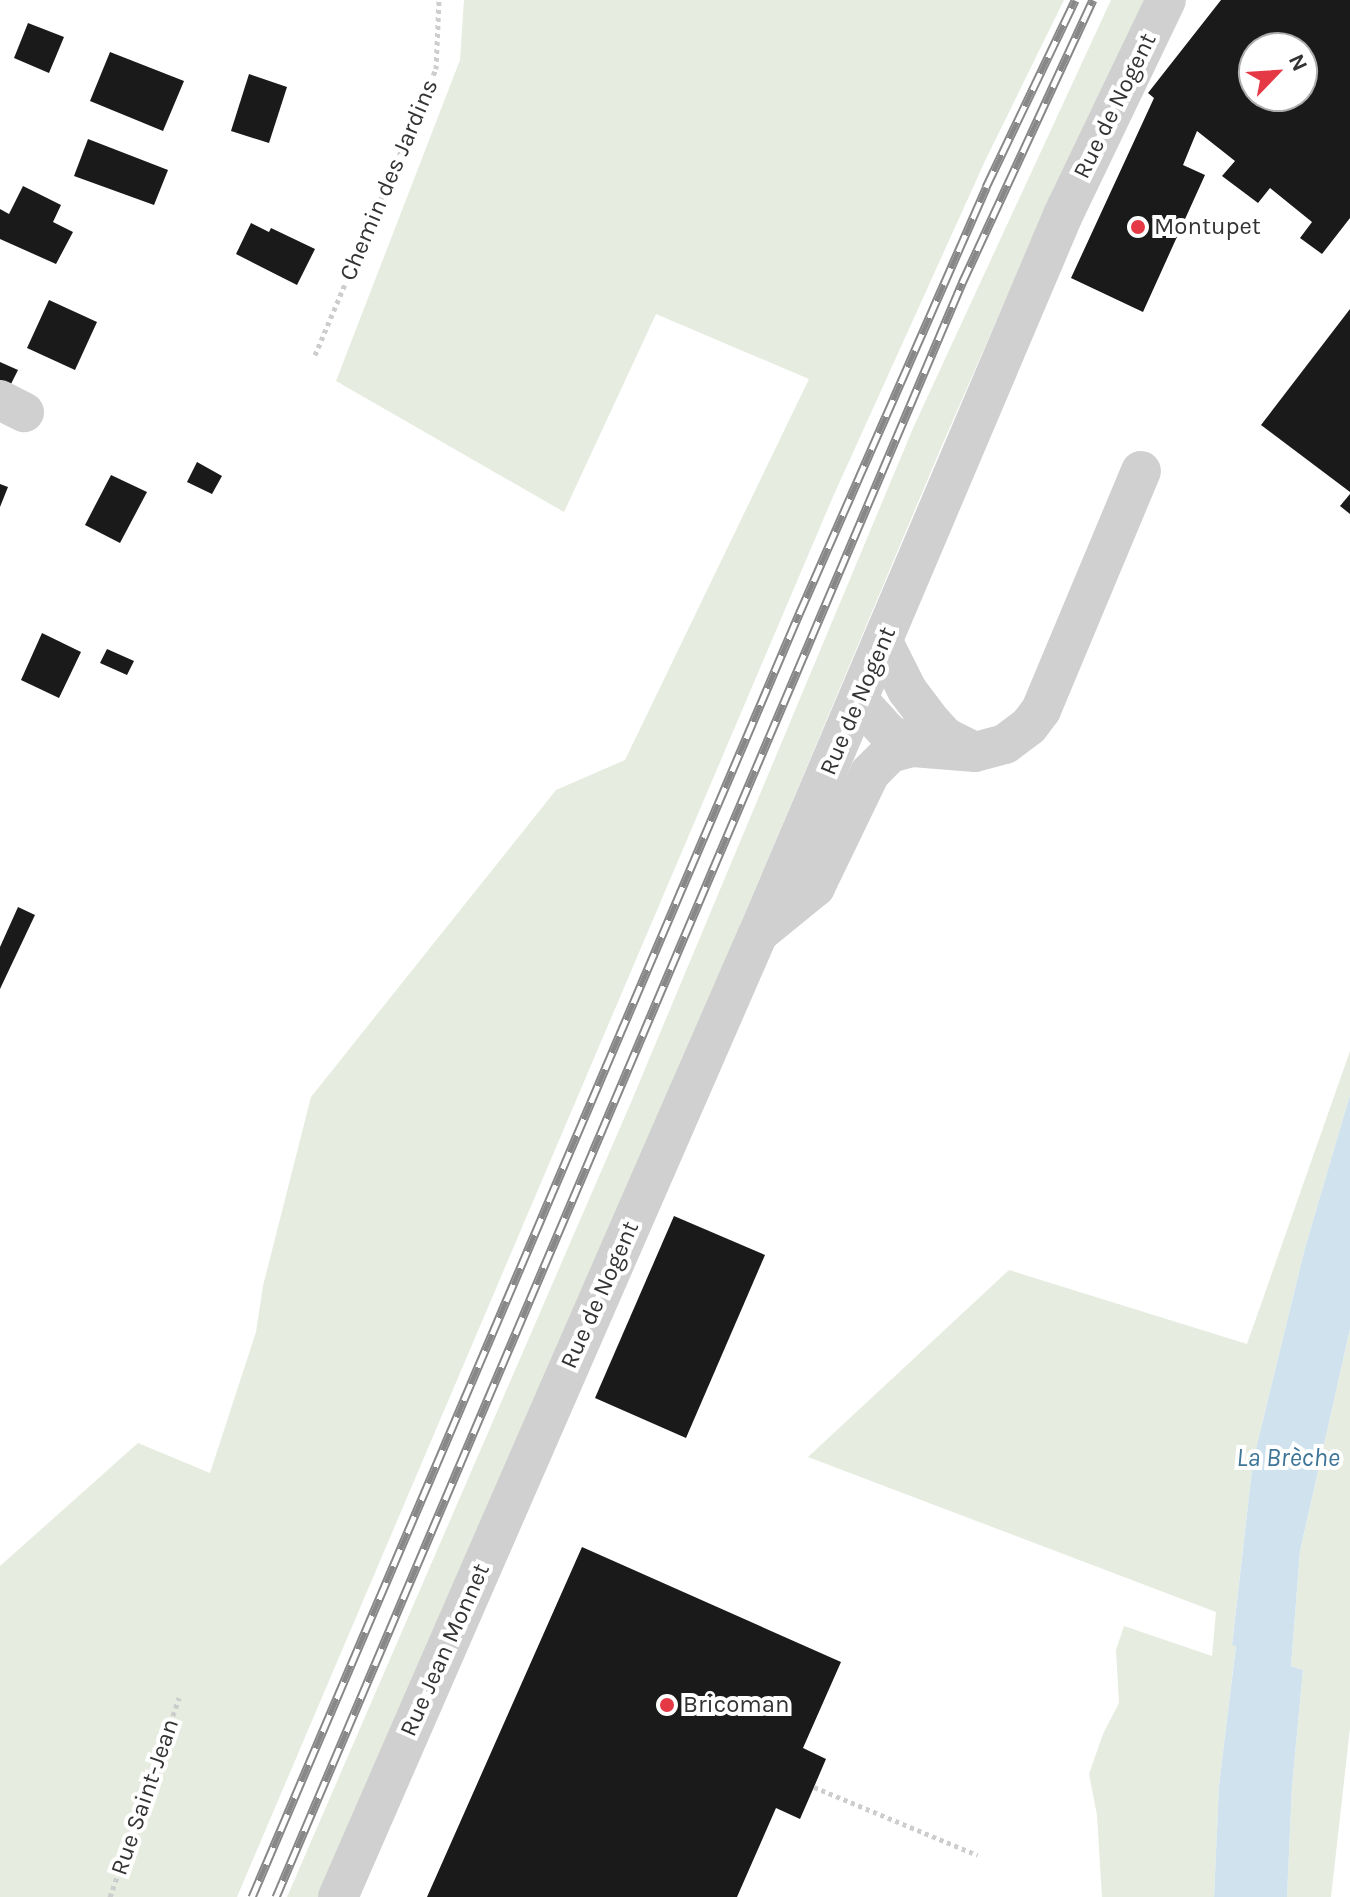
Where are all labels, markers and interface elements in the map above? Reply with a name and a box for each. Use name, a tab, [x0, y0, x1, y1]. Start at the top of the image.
street label: Rue de Nogent	[1067, 28, 1163, 184]
north arrow	[1238, 32, 1318, 112]
text: N	[1283, 50, 1313, 75]
street label: Chemin des Jardins	[334, 75, 444, 285]
place label: Montupet	[1154, 213, 1261, 241]
marker: Montupet	[1129, 218, 1147, 236]
street label: Rue de Nogent	[814, 622, 902, 780]
street label: Rue de Nogent	[555, 1217, 645, 1373]
water label: La Brèche	[1236, 1442, 1340, 1474]
street label: Rue Jean Monnet	[394, 1559, 496, 1741]
place label: Bricoman	[683, 1691, 789, 1719]
marker: Bricoman	[658, 1696, 676, 1714]
street label: Rue Saint-Jean	[105, 1715, 185, 1879]

